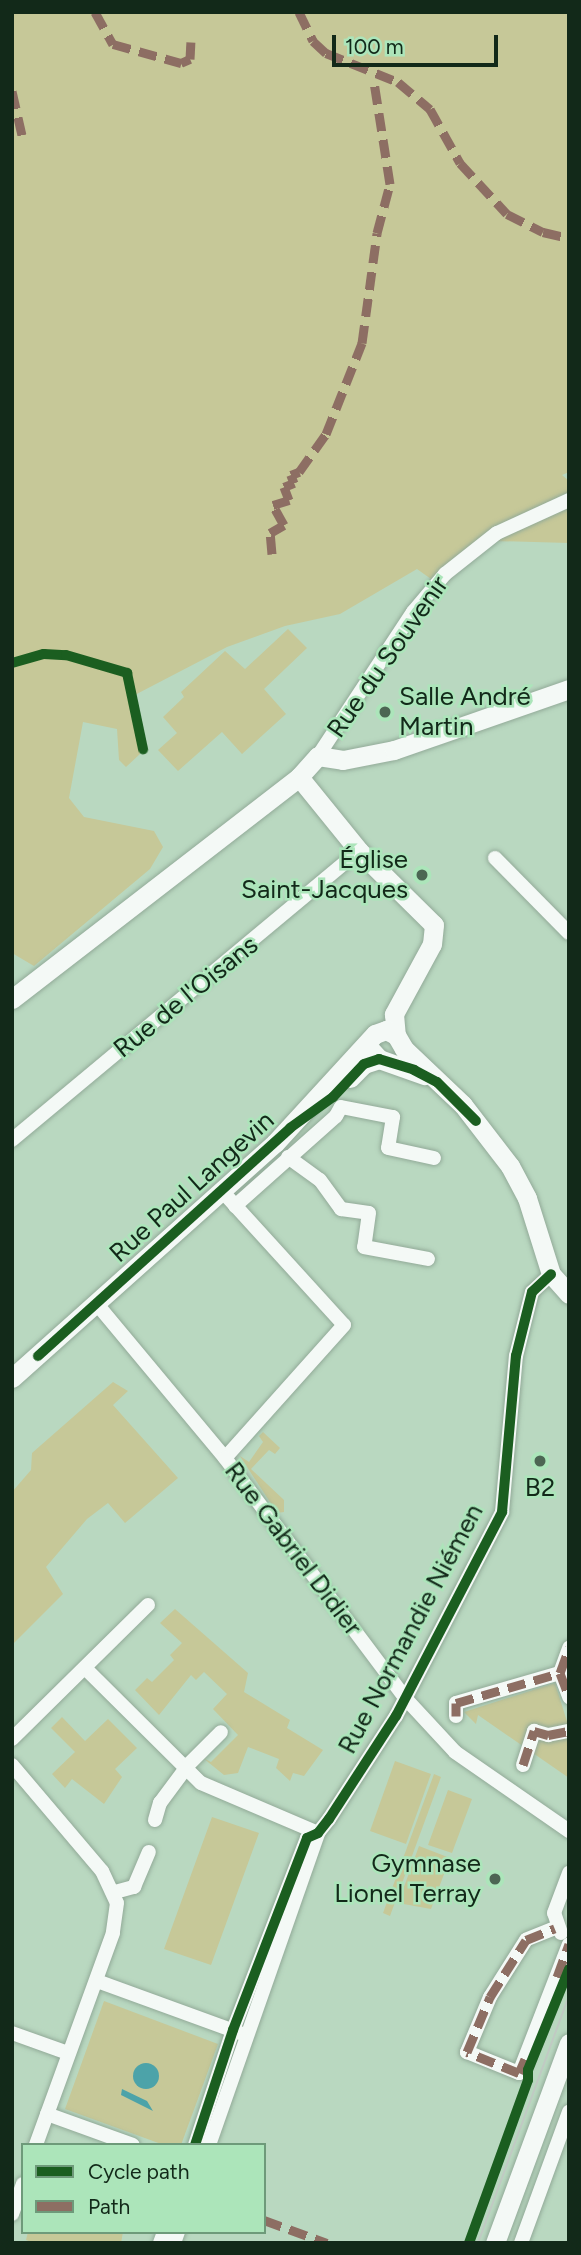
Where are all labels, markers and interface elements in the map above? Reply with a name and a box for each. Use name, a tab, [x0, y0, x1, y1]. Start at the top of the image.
scale bar	[336, 21, 502, 65]
text: 100 m	[345, 34, 404, 59]
street label: Rue du Souvenir	[321, 570, 455, 744]
place label: Salle André Martin	[399, 681, 531, 742]
marker: Salle André Martin	[377, 704, 393, 720]
place label: Église Saint-Jacques	[241, 844, 408, 906]
marker: Église Saint-Jacques	[414, 867, 430, 883]
street label: Rue de l'Oisans	[108, 929, 264, 1065]
street label: Rue Paul Langevin	[103, 1105, 281, 1269]
marker: B2	[532, 1453, 548, 1469]
street label: Rue Gabriel Didier	[218, 1456, 368, 1642]
place label: B2	[525, 1472, 555, 1504]
street label: Rue Normandie Niémen	[332, 1499, 490, 1759]
place label: Gymnase Lionel Terray	[334, 1848, 481, 1910]
marker: Gymnase Lionel Terray	[487, 1871, 503, 1887]
legend	[21, 2143, 266, 2234]
text: Cycle path	[88, 2159, 189, 2184]
text: Path	[88, 2194, 130, 2219]

